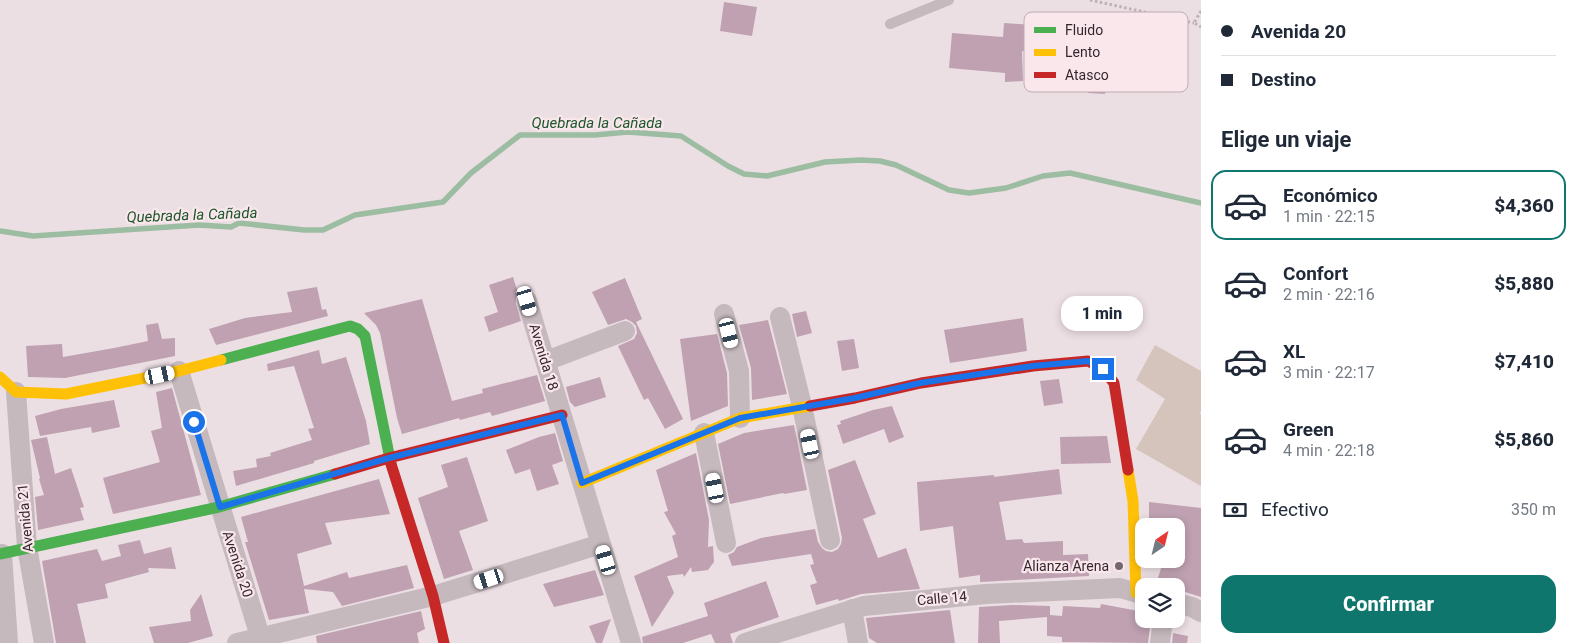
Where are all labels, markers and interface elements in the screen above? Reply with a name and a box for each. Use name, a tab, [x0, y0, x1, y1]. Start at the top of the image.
legend	[1024, 12, 1188, 92]
text: Avenida 20	[1251, 20, 1346, 43]
text: Fluido	[1065, 22, 1103, 38]
text: Lento	[1065, 44, 1100, 60]
text: Atasco	[1065, 67, 1109, 83]
text: Destino	[1251, 68, 1316, 91]
water label: Quebrada la Cañada	[532, 114, 663, 132]
text: Elige un viaje	[1221, 127, 1351, 152]
icon: car	[1223, 183, 1268, 228]
text: Económico	[1283, 184, 1378, 207]
text: $4,360	[1494, 194, 1554, 217]
water label: Quebrada la Cañada	[126, 204, 258, 226]
text: 1 min · 22:15	[1283, 207, 1375, 226]
icon: car	[1223, 261, 1268, 306]
text: Confort	[1283, 262, 1348, 285]
text: $5,880	[1494, 272, 1554, 295]
car	[515, 284, 538, 318]
text: 2 min · 22:16	[1283, 285, 1375, 304]
callout: 1 min	[1062, 296, 1144, 332]
text: 1 min	[1082, 304, 1122, 323]
car	[718, 317, 739, 349]
street label: Avenida 18	[526, 322, 562, 392]
icon: car	[1223, 339, 1268, 384]
text: XL	[1283, 340, 1305, 363]
text: $7,410	[1494, 350, 1554, 373]
route end	[1092, 358, 1114, 380]
text: 3 min · 22:17	[1283, 363, 1375, 382]
car	[143, 365, 176, 385]
route start	[183, 411, 205, 433]
icon: car	[1223, 417, 1268, 462]
text: Green	[1283, 418, 1334, 441]
car	[799, 428, 820, 460]
text: $5,860	[1494, 428, 1554, 451]
text: 4 min · 22:18	[1283, 441, 1375, 460]
car	[704, 472, 725, 504]
street label: Avenida 21	[14, 483, 36, 553]
icon: cash	[1221, 496, 1249, 524]
text: Efectivo	[1261, 498, 1329, 521]
text: 350 m	[1511, 500, 1556, 519]
north arrow	[1135, 518, 1185, 568]
map controls	[1135, 518, 1185, 628]
street label: Avenida 20	[220, 529, 256, 599]
car	[594, 543, 617, 577]
place label: Alianza Arena	[1023, 558, 1109, 574]
marker: Alianza Arena	[1113, 560, 1125, 572]
car	[472, 567, 505, 591]
button: Confirmar	[1221, 575, 1556, 633]
button: layers	[1135, 578, 1185, 628]
street label: Calle 14	[916, 588, 968, 608]

